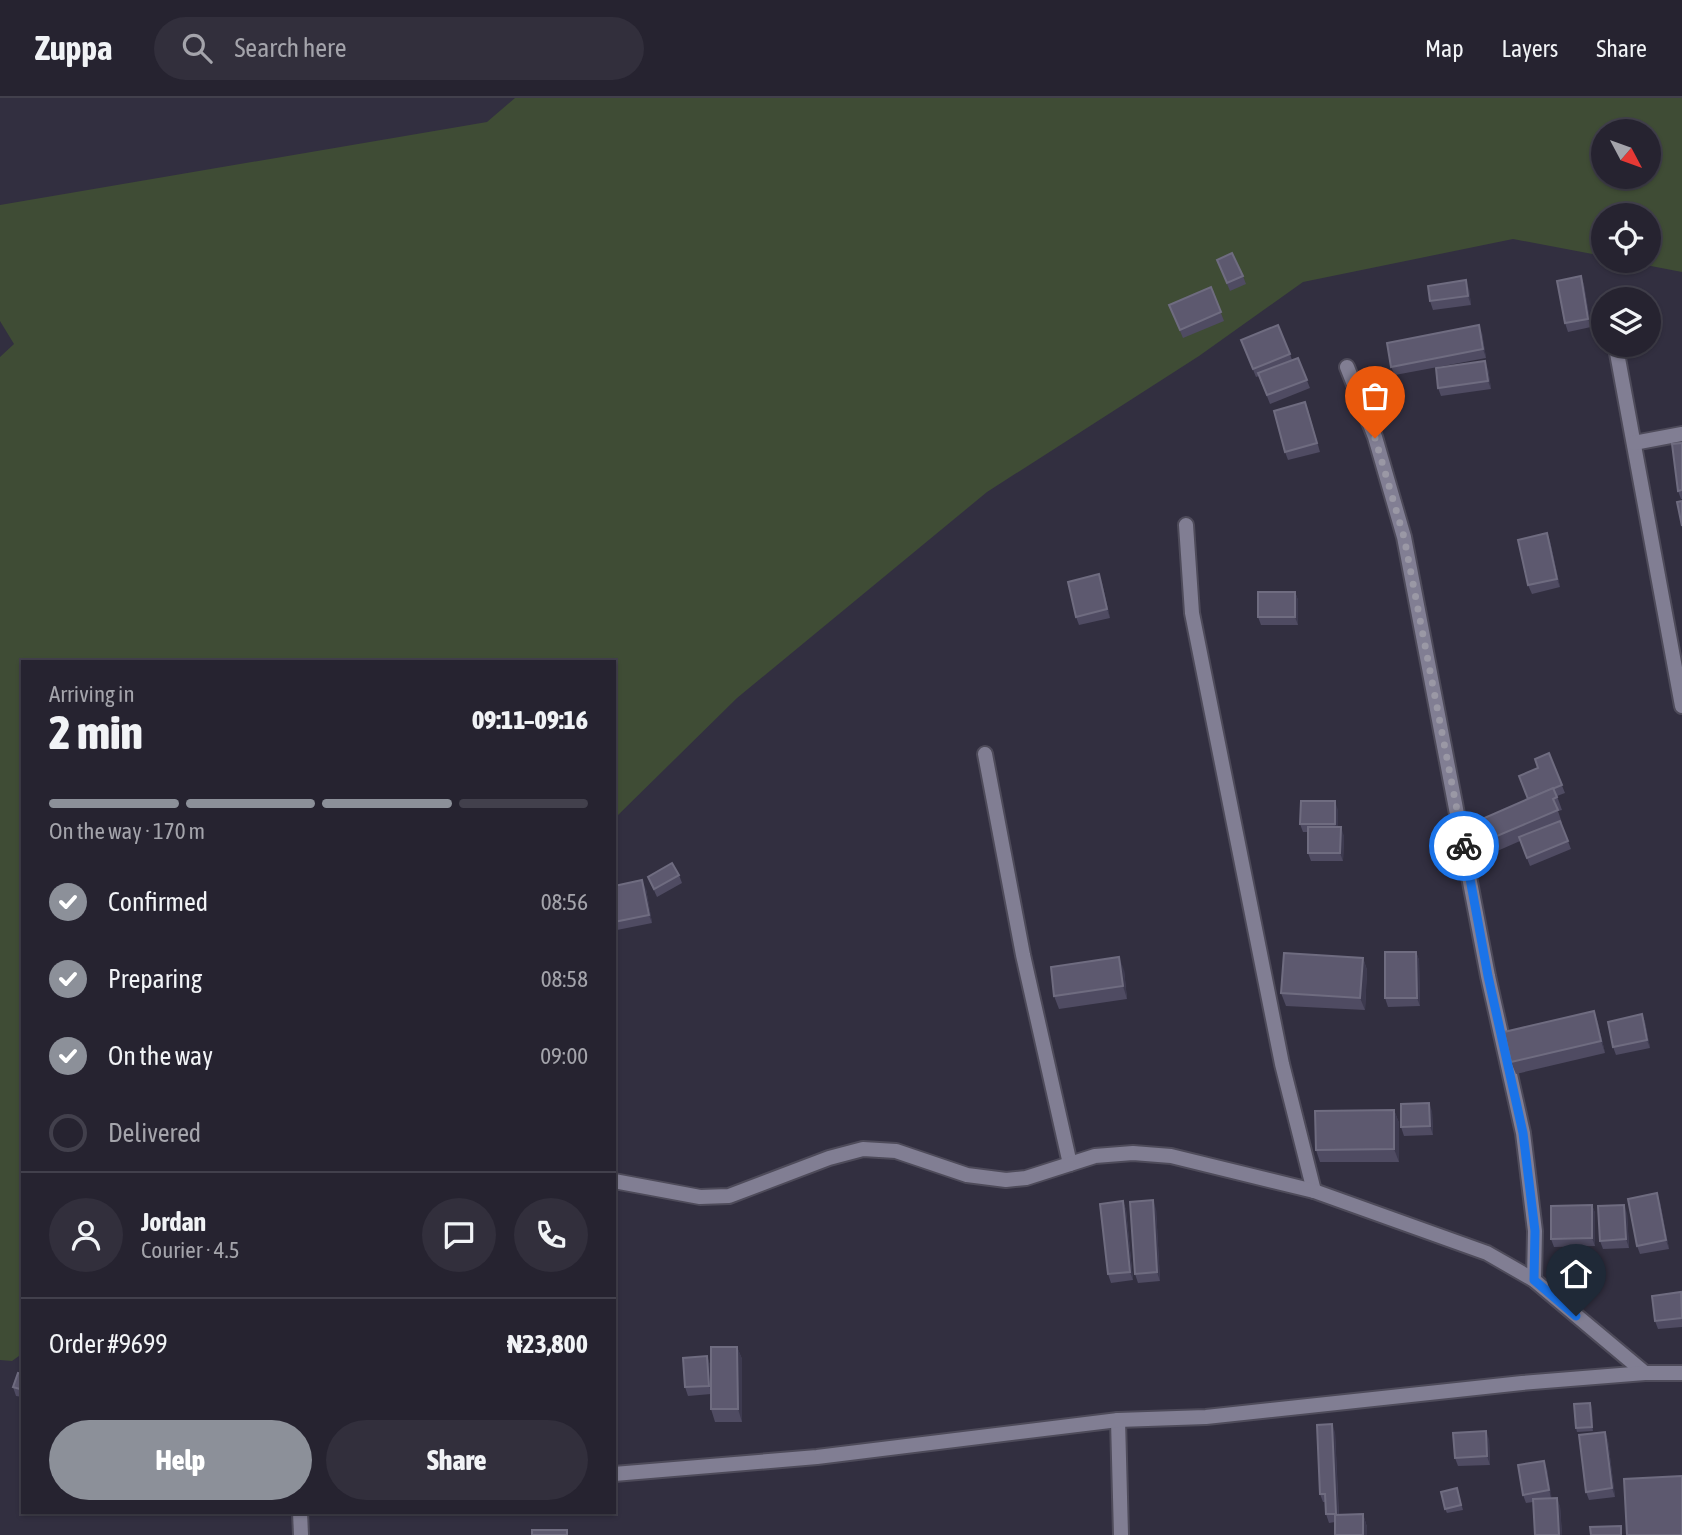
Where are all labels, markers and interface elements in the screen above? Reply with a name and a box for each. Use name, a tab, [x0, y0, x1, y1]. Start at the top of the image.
search box	[154, 17, 644, 80]
text: Zuppa	[35, 29, 112, 67]
icon: search	[178, 29, 216, 67]
text: Search here	[234, 33, 347, 63]
text: Map	[1425, 35, 1464, 62]
text: Layers	[1502, 35, 1558, 62]
text: Share	[1596, 35, 1647, 62]
north arrow	[1591, 119, 1661, 189]
map controls	[1591, 119, 1661, 357]
button: locate	[1591, 203, 1661, 273]
button: layers	[1591, 287, 1661, 357]
pin	[1345, 366, 1405, 438]
icon: bag	[1356, 377, 1394, 415]
text: Arriving in	[49, 681, 135, 707]
text: 09:11–09:16	[472, 705, 588, 735]
text: 2 min	[49, 706, 143, 759]
courier	[1429, 811, 1499, 881]
text: On the way · 170 m	[49, 818, 205, 844]
icon: bike	[1445, 827, 1483, 865]
icon: check	[49, 883, 87, 921]
text: Confirmed	[108, 887, 208, 917]
text: 08:56	[541, 889, 588, 915]
icon: check	[49, 960, 87, 998]
text: Preparing	[108, 964, 202, 994]
text: 08:58	[541, 966, 588, 992]
icon: check	[49, 1037, 87, 1075]
text: On the way	[108, 1041, 213, 1071]
text: 09:00	[540, 1043, 588, 1069]
text: Delivered	[108, 1118, 201, 1148]
button: person	[49, 1198, 123, 1272]
button: chat	[422, 1198, 496, 1272]
button: phone	[514, 1198, 588, 1272]
text: Jordan	[141, 1207, 206, 1237]
text: Courier · 4.5	[141, 1237, 240, 1263]
pin	[1546, 1244, 1606, 1316]
icon: home	[1557, 1255, 1595, 1293]
text: Order #9699	[49, 1329, 168, 1359]
text: ₦23,800	[507, 1329, 588, 1359]
button: Help	[49, 1420, 312, 1500]
button: Share	[326, 1420, 588, 1500]

